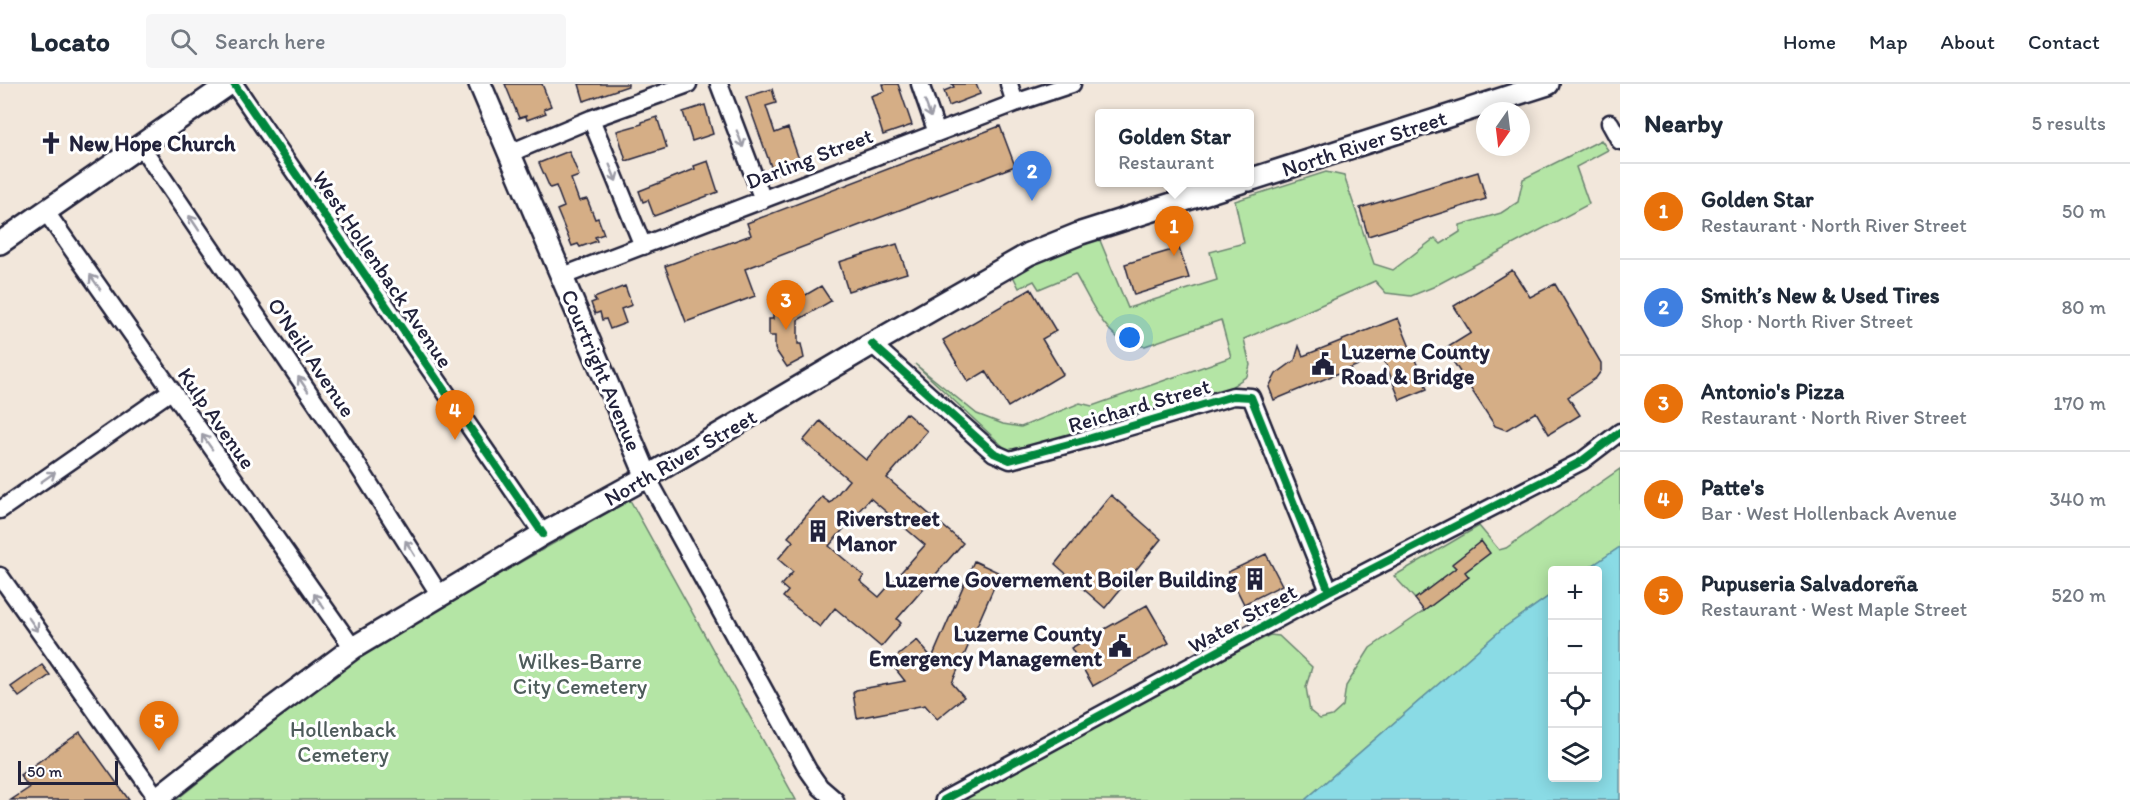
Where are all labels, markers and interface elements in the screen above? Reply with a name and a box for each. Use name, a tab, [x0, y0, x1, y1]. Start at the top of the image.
search box	[146, 14, 566, 68]
text: Locato	[30, 24, 110, 58]
icon: search	[167, 25, 200, 58]
text: Search here	[215, 28, 325, 55]
text: Home	[1783, 29, 1836, 54]
text: Map	[1869, 29, 1908, 54]
text: About	[1941, 29, 1995, 54]
text: Contact	[2028, 29, 2100, 54]
one-way arrow	[924, 99, 935, 118]
north arrow	[1476, 102, 1530, 156]
street label: North River Street	[1278, 104, 1450, 183]
text: Nearby	[1644, 107, 1723, 139]
popup	[1095, 109, 1254, 187]
text: 5 results	[2032, 111, 2106, 135]
street label: Darling Street	[742, 122, 877, 195]
text: Golden Star	[1118, 123, 1231, 150]
one-way arrow	[735, 129, 746, 147]
church icon: New Hope Church	[38, 130, 64, 156]
place label: New Hope Church	[69, 130, 236, 157]
text: Restaurant	[1118, 150, 1214, 174]
pin: 2	[1012, 152, 1052, 201]
one-way arrow	[608, 163, 619, 182]
street label: West Hollenback Avenue	[307, 166, 459, 373]
text: Golden Star	[1701, 186, 1814, 213]
text: 1	[1659, 199, 1668, 223]
text: 50 m	[2062, 199, 2106, 223]
pin: 1	[1154, 206, 1194, 256]
text: Restaurant · North River Street	[1701, 213, 1967, 237]
one-way arrow	[188, 215, 200, 232]
one-way arrow	[89, 274, 101, 291]
pin: 3	[766, 280, 806, 330]
text: Smith’s New & Used Tires	[1701, 282, 1940, 309]
street label: Courtright Avenue	[555, 285, 648, 455]
street label: O'Neill Avenue	[262, 292, 361, 422]
text: 2	[1658, 295, 1669, 319]
text: 80 m	[2061, 295, 2106, 319]
text: Shop · North River Street	[1701, 309, 1913, 333]
your location	[1115, 323, 1144, 352]
place label: Luzerne County Road & Bridge	[1341, 338, 1490, 390]
public building icon: Luzerne County Road & Bridge	[1310, 351, 1336, 377]
street label: Kulp Avenue	[172, 362, 261, 474]
street label: Reichard Street	[1065, 372, 1213, 439]
one-way arrow	[297, 376, 310, 393]
text: Antonio's Pizza	[1701, 378, 1844, 405]
pin: 4	[436, 390, 474, 440]
text: 3	[1658, 391, 1669, 415]
text: 170 m	[2053, 391, 2106, 415]
street label: North River Street	[599, 403, 761, 512]
text: Restaurant · North River Street	[1701, 405, 1967, 429]
one-way arrow	[201, 434, 213, 450]
one-way arrow	[39, 470, 56, 482]
text: Patte's	[1701, 474, 1764, 501]
text: 4	[1657, 487, 1670, 511]
text: 340 m	[2049, 487, 2106, 511]
text: Bar · West Hollenback Avenue	[1701, 501, 1957, 525]
place label: Riverstreet Manor	[836, 505, 940, 557]
building icon: Riverstreet Manor	[805, 518, 831, 544]
one-way arrow	[403, 540, 415, 557]
place label: Luzerne Governement Boiler Building	[885, 566, 1238, 593]
building icon: Luzerne Governement Boiler Building	[1242, 566, 1268, 592]
map controls	[1548, 566, 1602, 782]
button: +	[1548, 566, 1602, 620]
text: Pupuseria Salvadoreña	[1701, 570, 1918, 597]
street label: Water Street	[1183, 578, 1301, 659]
text: 5	[1658, 583, 1669, 607]
text: 520 m	[2051, 583, 2106, 607]
one-way arrow	[313, 593, 325, 609]
text: Restaurant · West Maple Street	[1701, 597, 1967, 621]
one-way arrow	[27, 616, 39, 632]
place label: Luzerne County Emergency Management	[869, 620, 1103, 672]
button: −	[1548, 620, 1602, 674]
public building icon: Luzerne County Emergency Management	[1107, 633, 1133, 659]
park label: Wilkes-Barre City Cemetery	[513, 648, 648, 700]
button: locate	[1548, 674, 1602, 728]
pin: 5	[140, 702, 178, 751]
park label: Hollenback Cemetery	[290, 716, 397, 768]
button: layers	[1548, 728, 1602, 782]
scale bar	[18, 758, 118, 786]
text: 50 m	[27, 762, 62, 781]

